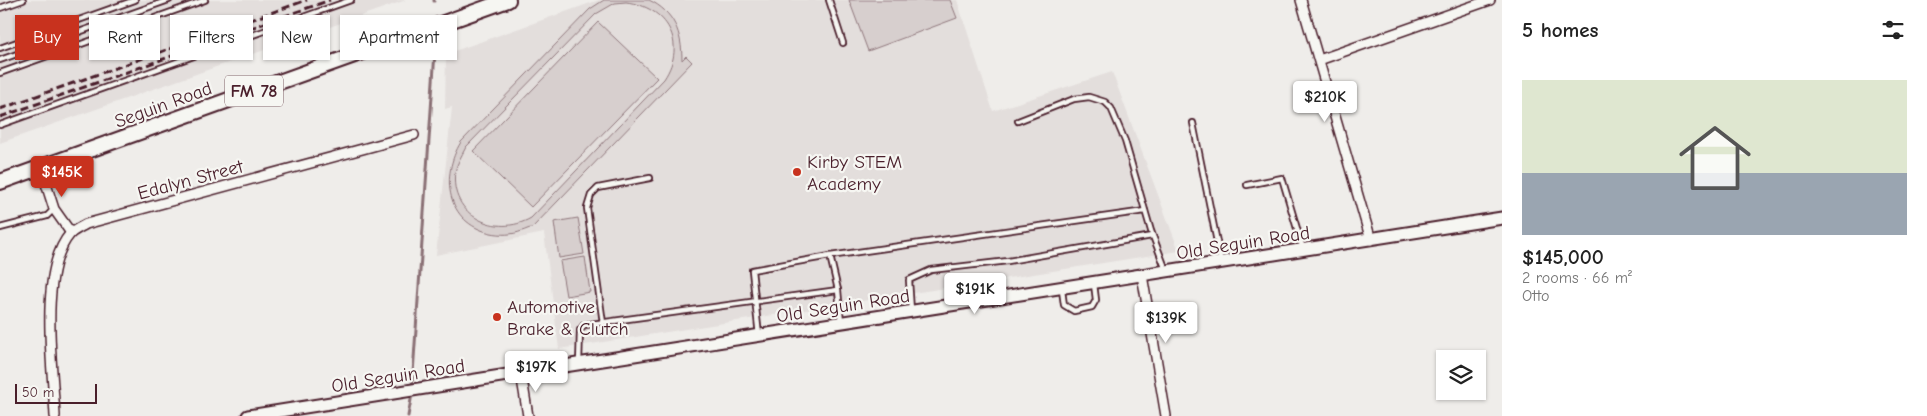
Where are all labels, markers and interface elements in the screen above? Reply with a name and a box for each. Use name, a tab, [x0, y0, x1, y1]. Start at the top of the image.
chip: Buy	[15, 15, 79, 60]
chip: Rent	[89, 15, 160, 60]
chip: Filters	[170, 15, 253, 60]
chip: New	[263, 15, 330, 60]
chip: Apartment	[340, 15, 457, 60]
icon: filters	[1879, 16, 1907, 44]
text: 5 homes	[1522, 18, 1599, 42]
road number: FM 78	[225, 76, 283, 106]
street label: Seguin Road	[112, 77, 215, 133]
pin: $210K	[1290, 80, 1360, 123]
text: $210K	[1304, 88, 1346, 106]
icon: home	[1670, 113, 1760, 203]
place label: Kirby STEM Academy	[807, 151, 902, 195]
street label: Edalyn Street	[135, 155, 246, 205]
pin: $145K	[27, 156, 97, 198]
text: $145K	[42, 163, 82, 181]
marker: Kirby STEM Academy	[791, 166, 803, 178]
street label: Old Seguin Road	[1175, 222, 1311, 264]
text: $145,000	[1522, 245, 1604, 269]
text: 2 rooms · 66 m²	[1522, 269, 1632, 287]
pin: $191K	[940, 272, 1010, 315]
text: $191K	[955, 280, 995, 298]
street label: Old Seguin Road	[775, 285, 911, 327]
text: Otto	[1522, 287, 1549, 305]
place label: Automotive Brake & Clutch	[507, 296, 629, 340]
pin: $139K	[1131, 302, 1201, 344]
text: $139K	[1145, 309, 1187, 327]
marker: Automotive Brake & Clutch	[491, 311, 503, 323]
pin: $197K	[501, 350, 571, 393]
map controls	[1436, 350, 1486, 400]
button: layers	[1436, 350, 1486, 400]
street label: Old Seguin Road	[330, 355, 466, 397]
text: $197K	[516, 358, 556, 376]
scale bar	[15, 381, 98, 404]
text: 50 m	[22, 384, 54, 401]

